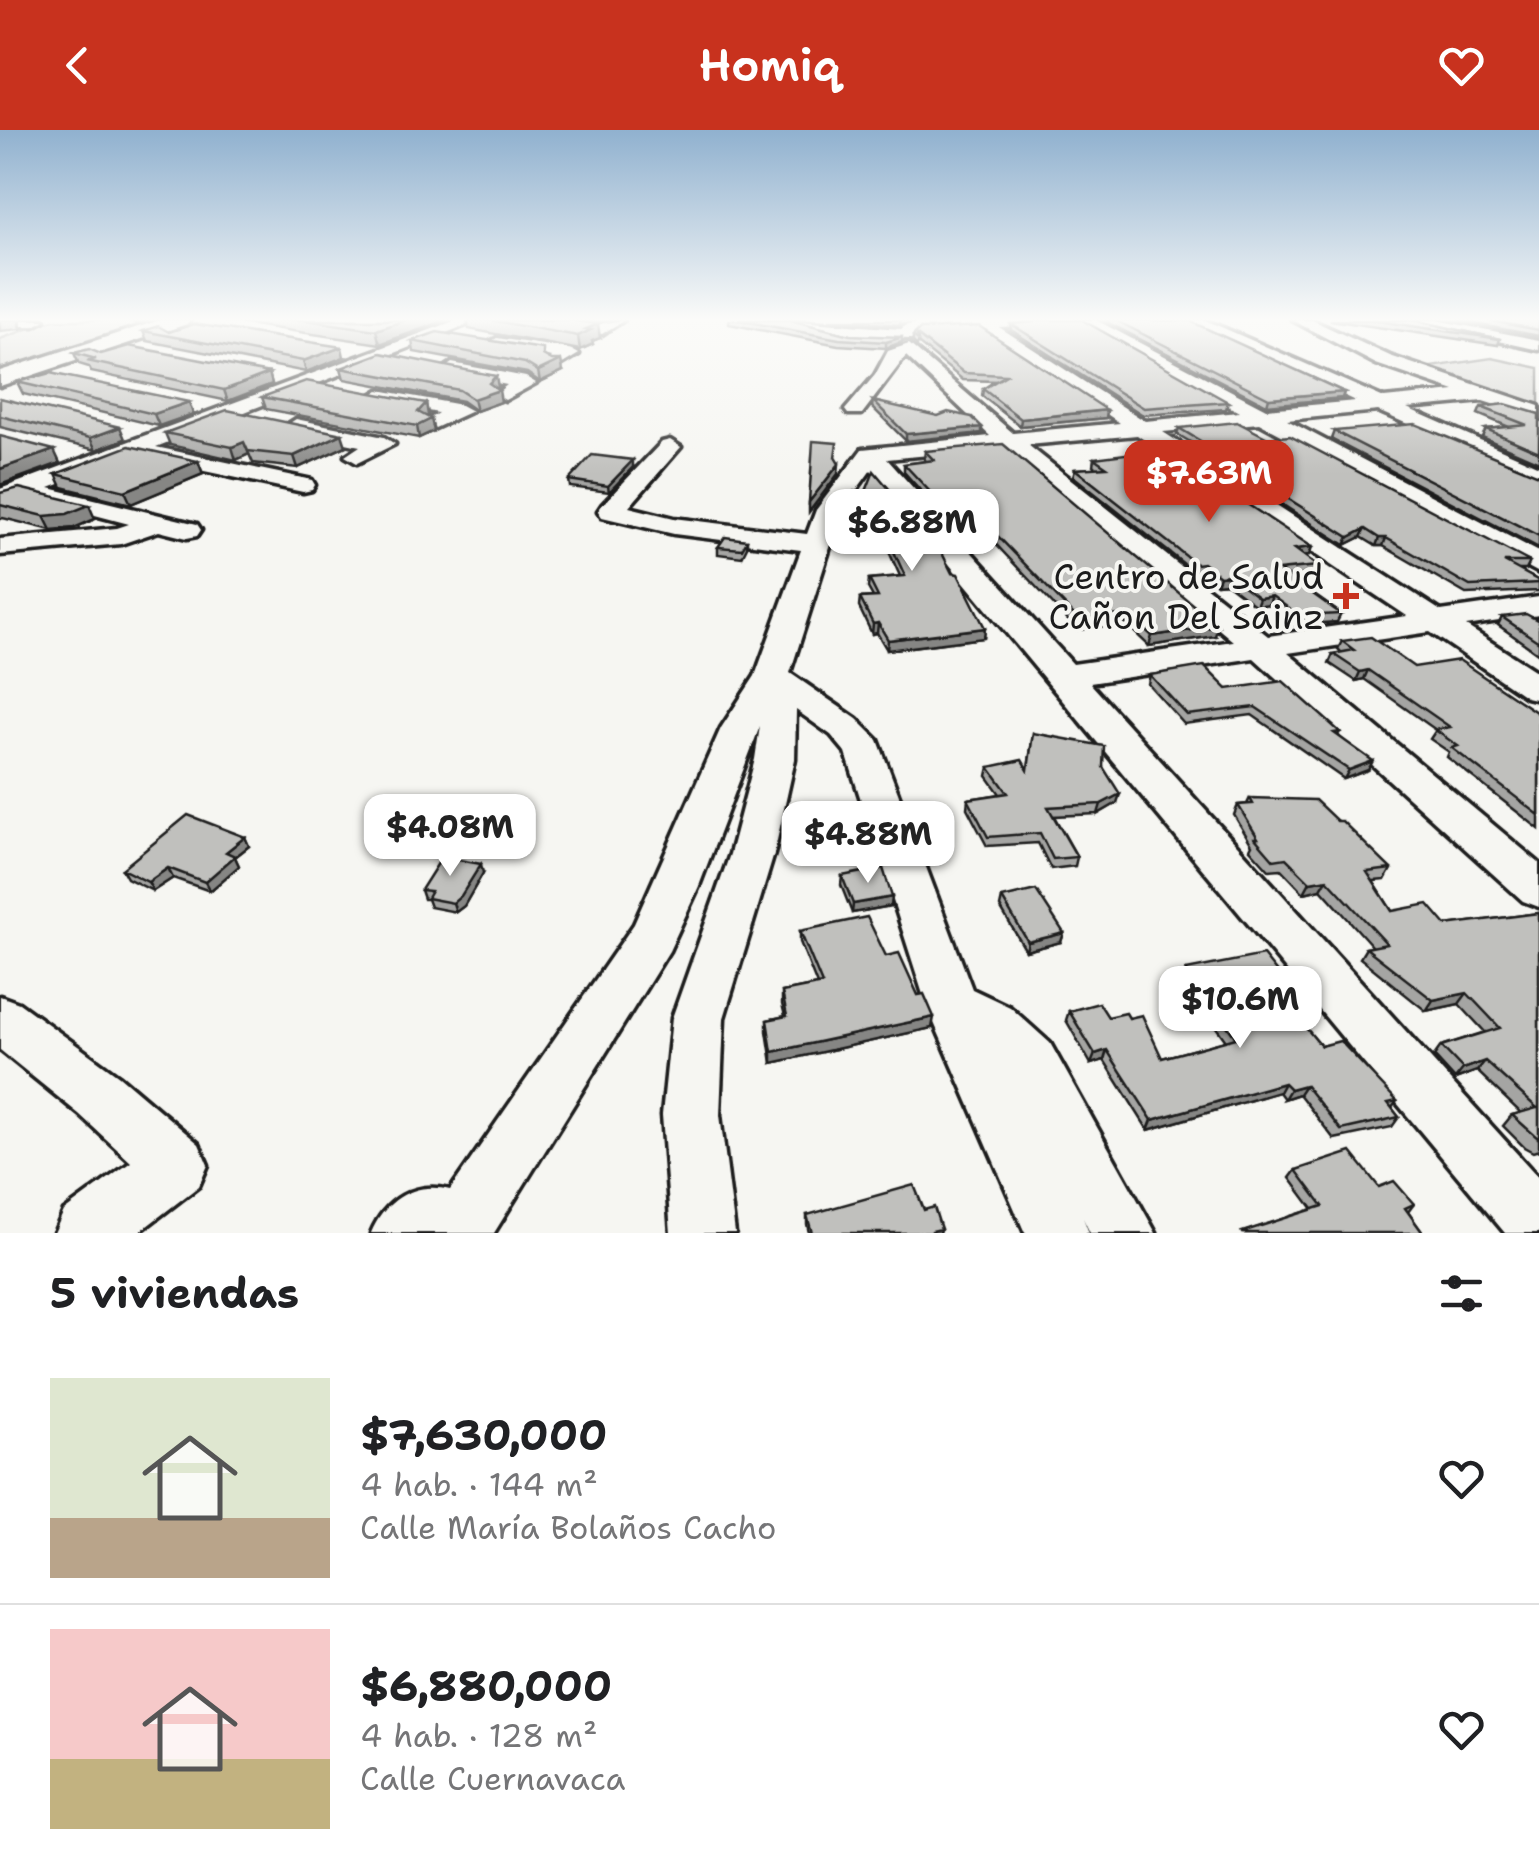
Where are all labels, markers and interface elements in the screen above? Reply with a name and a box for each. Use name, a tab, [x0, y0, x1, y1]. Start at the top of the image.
text: Homiq	[699, 35, 840, 95]
icon: back	[50, 38, 105, 93]
icon: heart	[1434, 38, 1489, 93]
pin: $7.63M	[1128, 440, 1290, 525]
text: $7.63M	[1146, 451, 1272, 494]
pin: $6.88M	[831, 489, 993, 574]
text: $6.88M	[847, 500, 977, 543]
place label: Centro de Salud Cañon Del Sainz	[1049, 553, 1324, 640]
marker: Centro de Salud Cañon Del Sainz	[1333, 583, 1359, 609]
pin: $4.08M	[369, 794, 531, 879]
pin: $4.88M	[787, 801, 949, 886]
text: $4.08M	[386, 805, 514, 848]
text: $4.88M	[804, 812, 932, 855]
pin: $10.6M	[1159, 966, 1321, 1051]
text: $10.6M	[1181, 977, 1299, 1020]
text: 5 viviendas	[50, 1265, 299, 1321]
icon: filters	[1434, 1266, 1489, 1321]
text: $7,630,000	[360, 1407, 607, 1463]
icon: home	[130, 1418, 250, 1538]
icon: heart	[1434, 1451, 1489, 1506]
text: 4 hab. · 144 m²	[360, 1463, 598, 1506]
text: Calle María Bolaños Cacho	[360, 1506, 776, 1549]
text: $6,880,000	[360, 1658, 612, 1714]
icon: home	[130, 1669, 250, 1789]
icon: heart	[1434, 1702, 1489, 1757]
text: 4 hab. · 128 m²	[360, 1714, 598, 1757]
text: Calle Cuernavaca	[360, 1757, 625, 1800]

